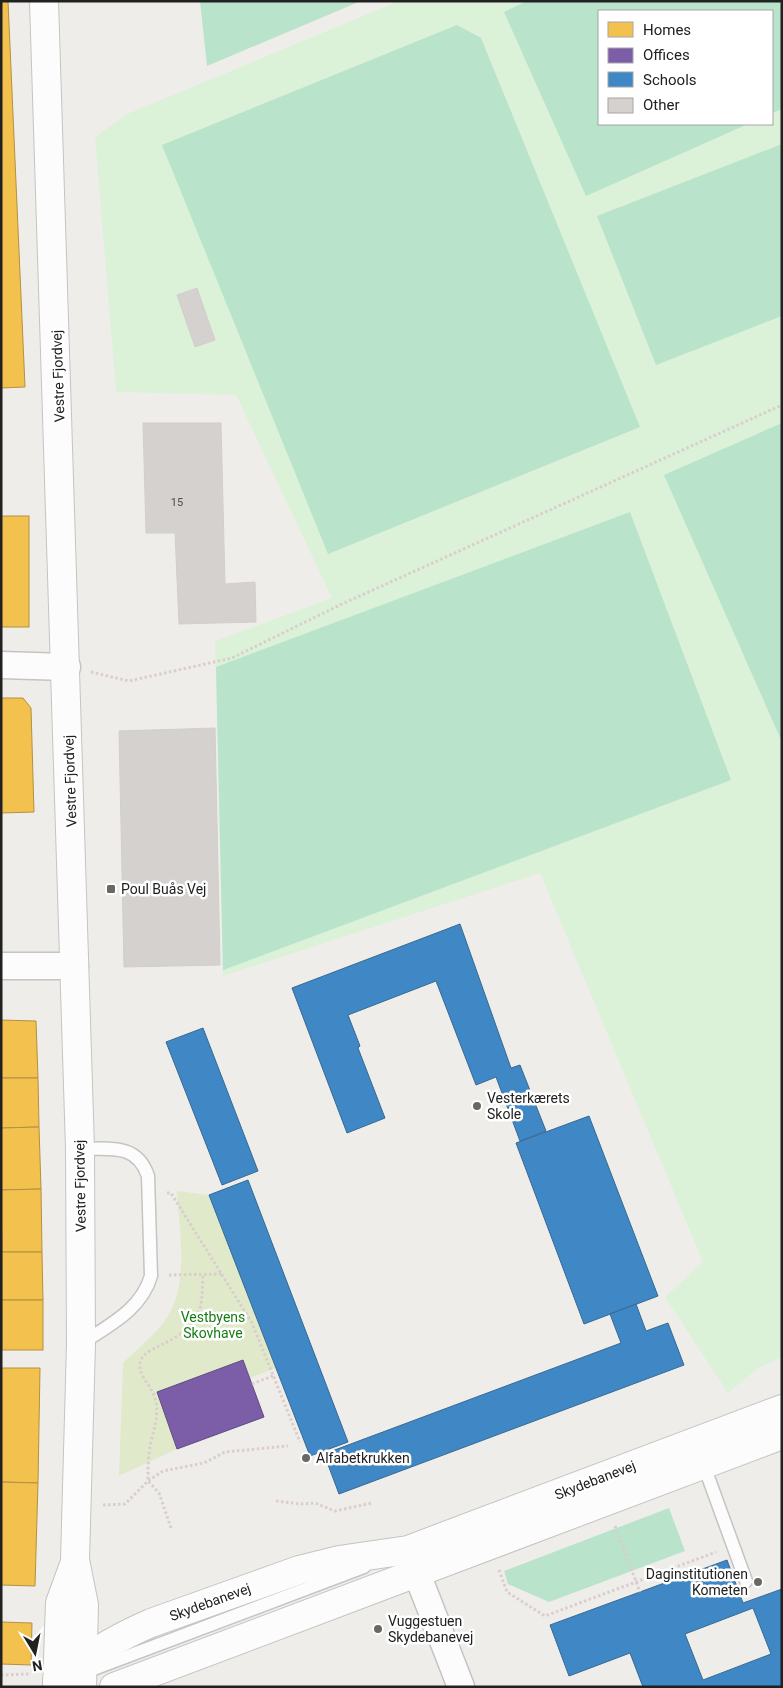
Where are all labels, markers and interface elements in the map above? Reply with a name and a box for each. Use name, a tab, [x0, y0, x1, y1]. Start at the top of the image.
legend	[598, 10, 773, 125]
text: Homes	[643, 21, 691, 39]
text: Offices	[643, 46, 690, 64]
text: Schools	[643, 71, 697, 89]
text: Other	[643, 96, 680, 114]
street label: Vestre Fjordvej	[48, 330, 68, 422]
house number: 15	[171, 496, 183, 509]
street label: Vestre Fjordvej	[60, 735, 80, 827]
place label: Poul Buås Vej	[121, 881, 206, 897]
marker: Poul Buås Vej	[105, 883, 117, 895]
place label: Vesterkærets Skole	[487, 1090, 570, 1122]
marker: Vesterkærets Skole	[471, 1100, 483, 1112]
street label: Vestre Fjordvej	[71, 1140, 89, 1232]
park label: Vestbyens Skovhave	[181, 1309, 245, 1341]
place label: Alfabetkrukken	[316, 1450, 410, 1466]
marker: Alfabetkrukken	[300, 1452, 312, 1464]
street label: Skydebanevej	[552, 1457, 638, 1503]
place label: Daginstitutionen Kometen	[646, 1566, 748, 1598]
marker: Daginstitutionen Kometen	[752, 1576, 764, 1588]
street label: Skydebanevej	[167, 1580, 253, 1624]
place label: Vuggestuen Skydebanevej	[388, 1613, 473, 1645]
marker: Vuggestuen Skydebanevej	[372, 1623, 384, 1635]
north arrow	[10, 1628, 60, 1678]
text: N	[31, 1657, 44, 1675]

